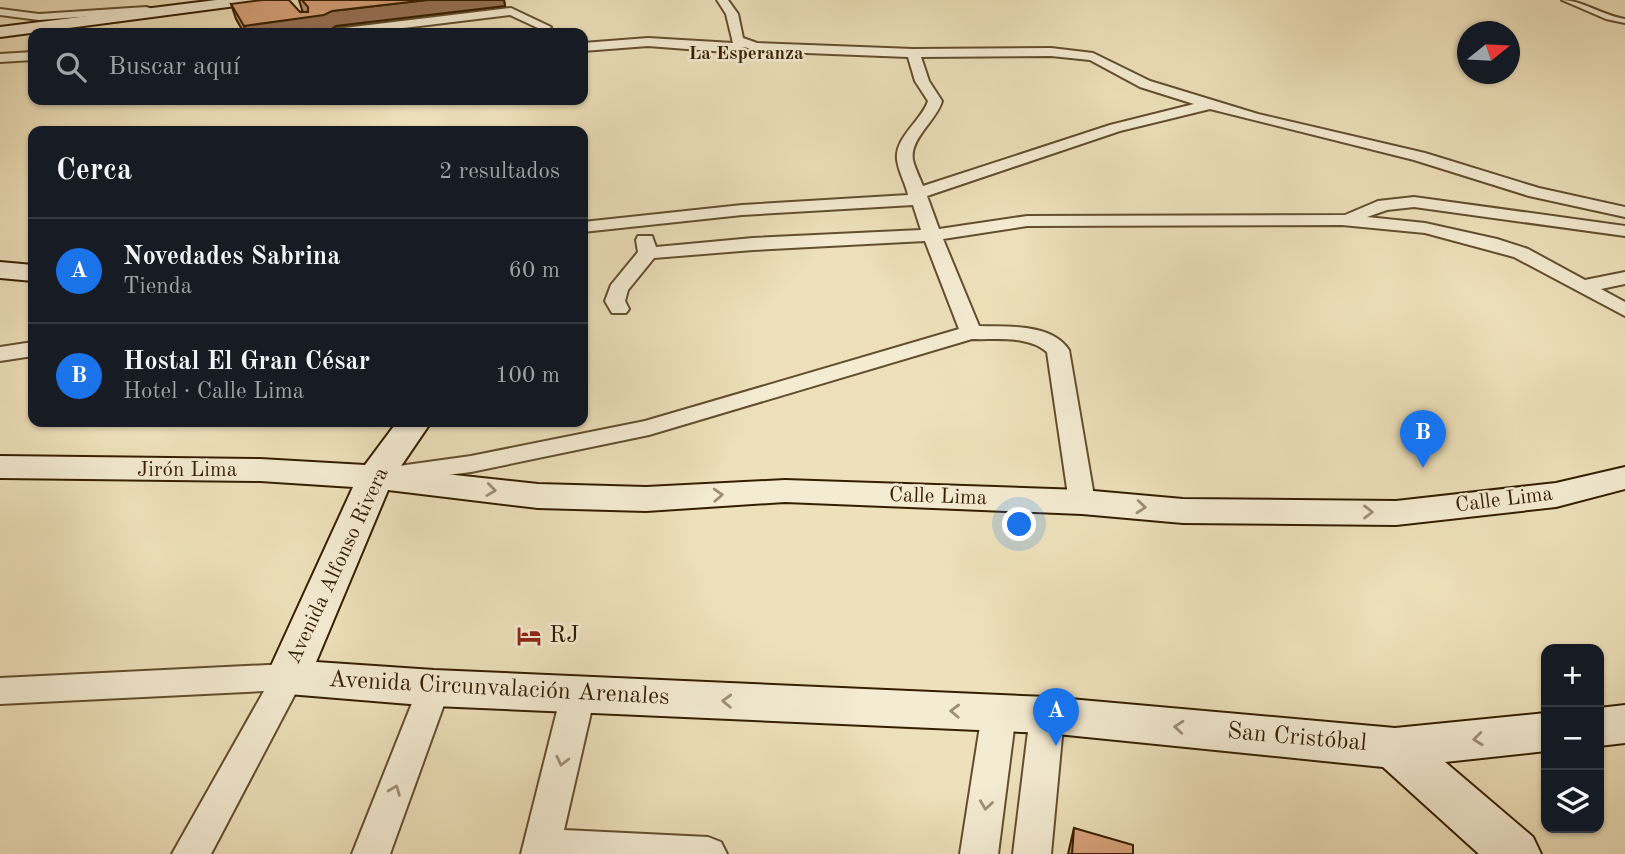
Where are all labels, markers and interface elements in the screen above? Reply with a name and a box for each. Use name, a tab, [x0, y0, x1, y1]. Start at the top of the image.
north arrow	[1457, 21, 1520, 84]
search box	[28, 28, 588, 105]
district label: La Esperanza	[688, 45, 804, 64]
icon: search	[52, 48, 90, 86]
text: Buscar aquí	[108, 54, 240, 80]
text: Cerca	[56, 156, 132, 186]
text: 2 resultados	[439, 160, 560, 183]
text: Novedades Sabrina	[123, 244, 341, 270]
text: A	[70, 259, 88, 282]
text: 60 m	[509, 259, 560, 282]
text: Tienda	[123, 275, 192, 298]
text: Hostal El Gran César	[123, 349, 370, 375]
text: B	[71, 364, 87, 387]
text: 100 m	[495, 364, 560, 387]
text: Hotel · Calle Lima	[123, 380, 304, 403]
pin: B	[1400, 410, 1446, 468]
street label: Jirón Lima	[137, 460, 237, 481]
street label: Avenida Alfonso Rivera	[283, 465, 393, 667]
one-way arrow	[485, 483, 497, 498]
street label: Calle Lima	[1454, 484, 1554, 516]
street label: Calle Lima	[889, 485, 987, 509]
one-way arrow	[713, 488, 724, 503]
one-way arrow	[1136, 499, 1147, 514]
one-way arrow	[1364, 504, 1374, 520]
your location	[1002, 507, 1036, 541]
hotel icon: RJ	[515, 622, 543, 650]
place label: RJ	[549, 624, 579, 648]
map controls	[1541, 644, 1604, 833]
button: +	[1541, 644, 1604, 707]
street label: Avenida Circunvalación Arenales	[328, 668, 670, 710]
pin: A	[1033, 688, 1079, 746]
one-way arrow	[722, 694, 733, 709]
one-way arrow	[949, 703, 960, 718]
button: −	[1541, 707, 1604, 770]
one-way arrow	[1173, 720, 1184, 735]
street label: San Cristóbal	[1226, 720, 1368, 756]
one-way arrow	[1473, 731, 1484, 746]
one-way arrow	[556, 755, 570, 767]
button: layers	[1541, 770, 1604, 833]
one-way arrow	[386, 785, 400, 797]
one-way arrow	[979, 799, 994, 811]

